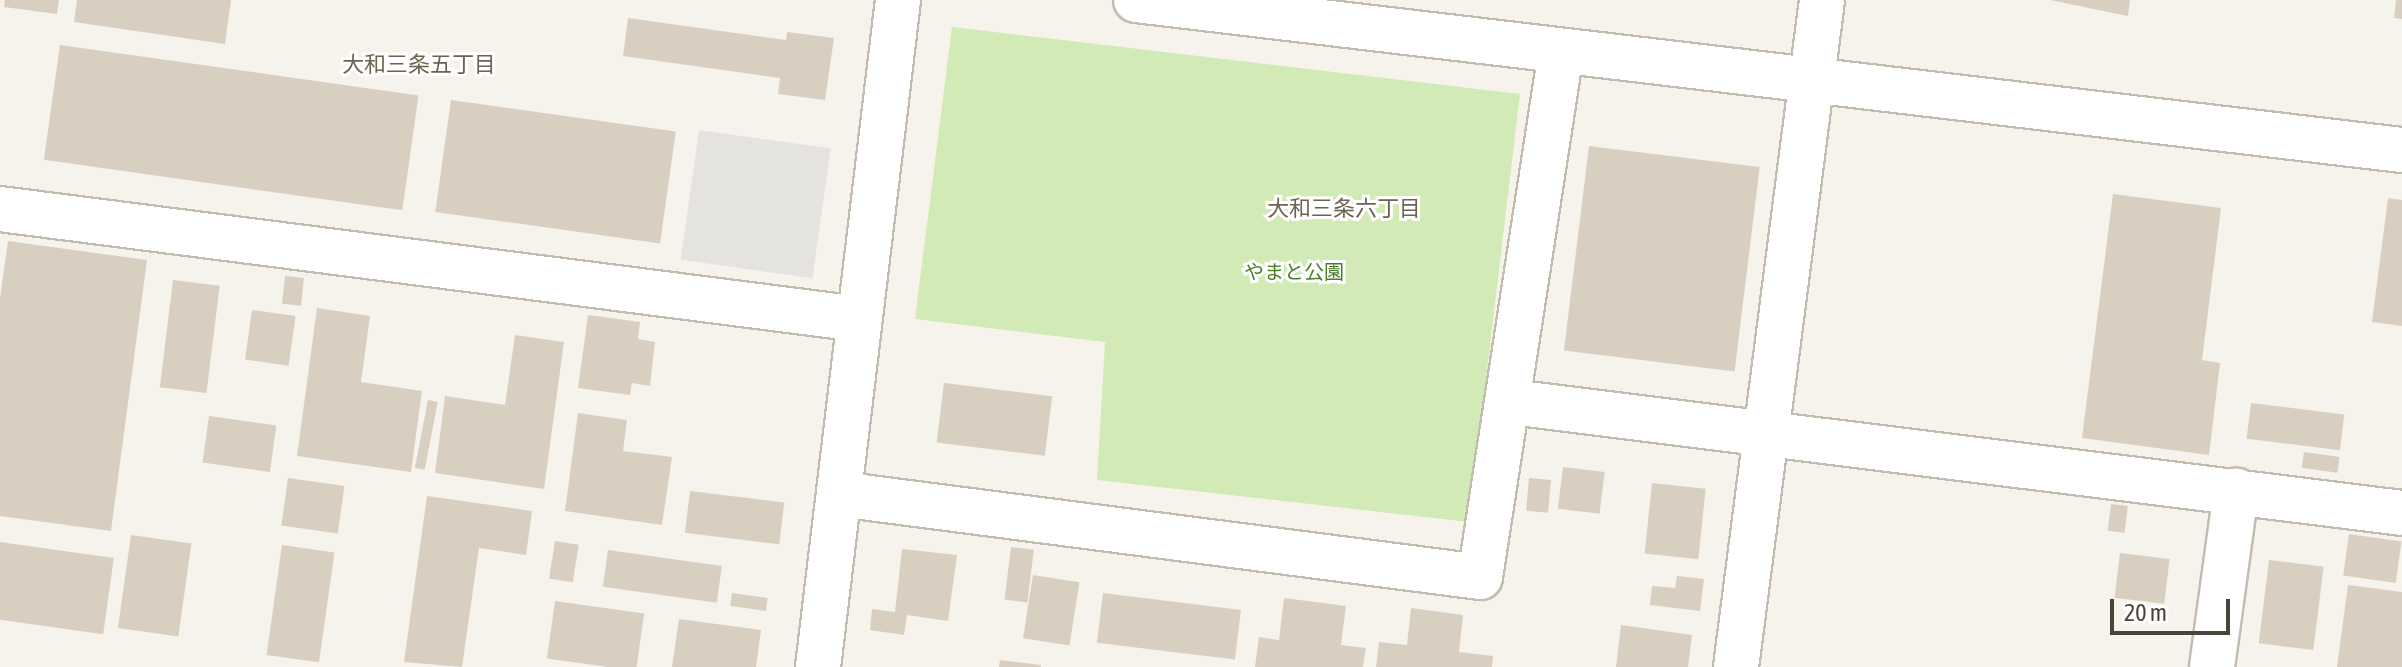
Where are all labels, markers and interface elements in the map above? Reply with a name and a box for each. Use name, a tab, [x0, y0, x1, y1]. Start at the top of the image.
district label: 大和三条五丁目	[342, 52, 496, 78]
district label: 大和三条六丁目	[1267, 196, 1421, 222]
park label: やまと公園	[1244, 259, 1344, 283]
scale bar	[2114, 583, 2234, 633]
text: 20 m	[2124, 599, 2167, 626]

